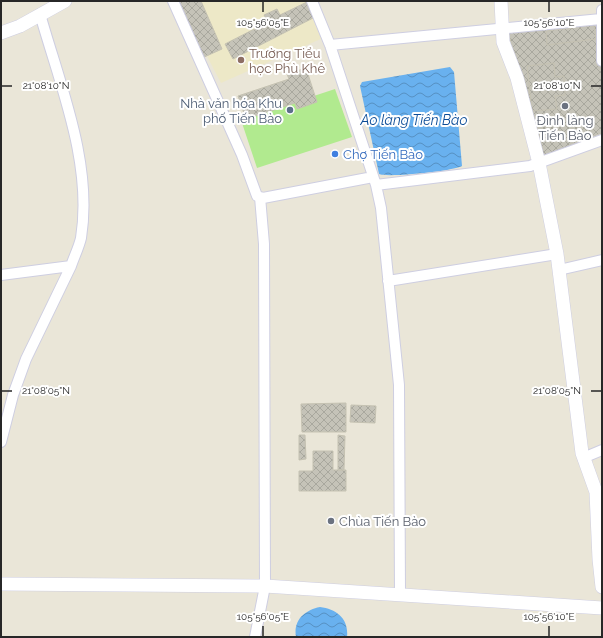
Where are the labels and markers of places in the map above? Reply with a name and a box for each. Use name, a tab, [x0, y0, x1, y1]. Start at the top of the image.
place label: Trường Tiểu học Phù Khê	[249, 46, 325, 76]
marker: Trường Tiểu học Phù Khê	[236, 55, 246, 65]
place label: Nhà văn hóa Khu phố Tiến Bào	[180, 96, 282, 126]
marker: Đình làng Tiến Bào	[560, 101, 570, 111]
marker: Nhà văn hóa Khu phố Tiến Bào	[285, 105, 295, 115]
place label: Đình làng Tiến Bào	[537, 113, 593, 143]
place label: Chợ Tiến Bào	[343, 147, 423, 162]
marker: Chợ Tiến Bào	[330, 149, 340, 159]
place label: Chùa Tiến Bào	[339, 514, 426, 529]
marker: Chùa Tiến Bào	[326, 516, 336, 526]

